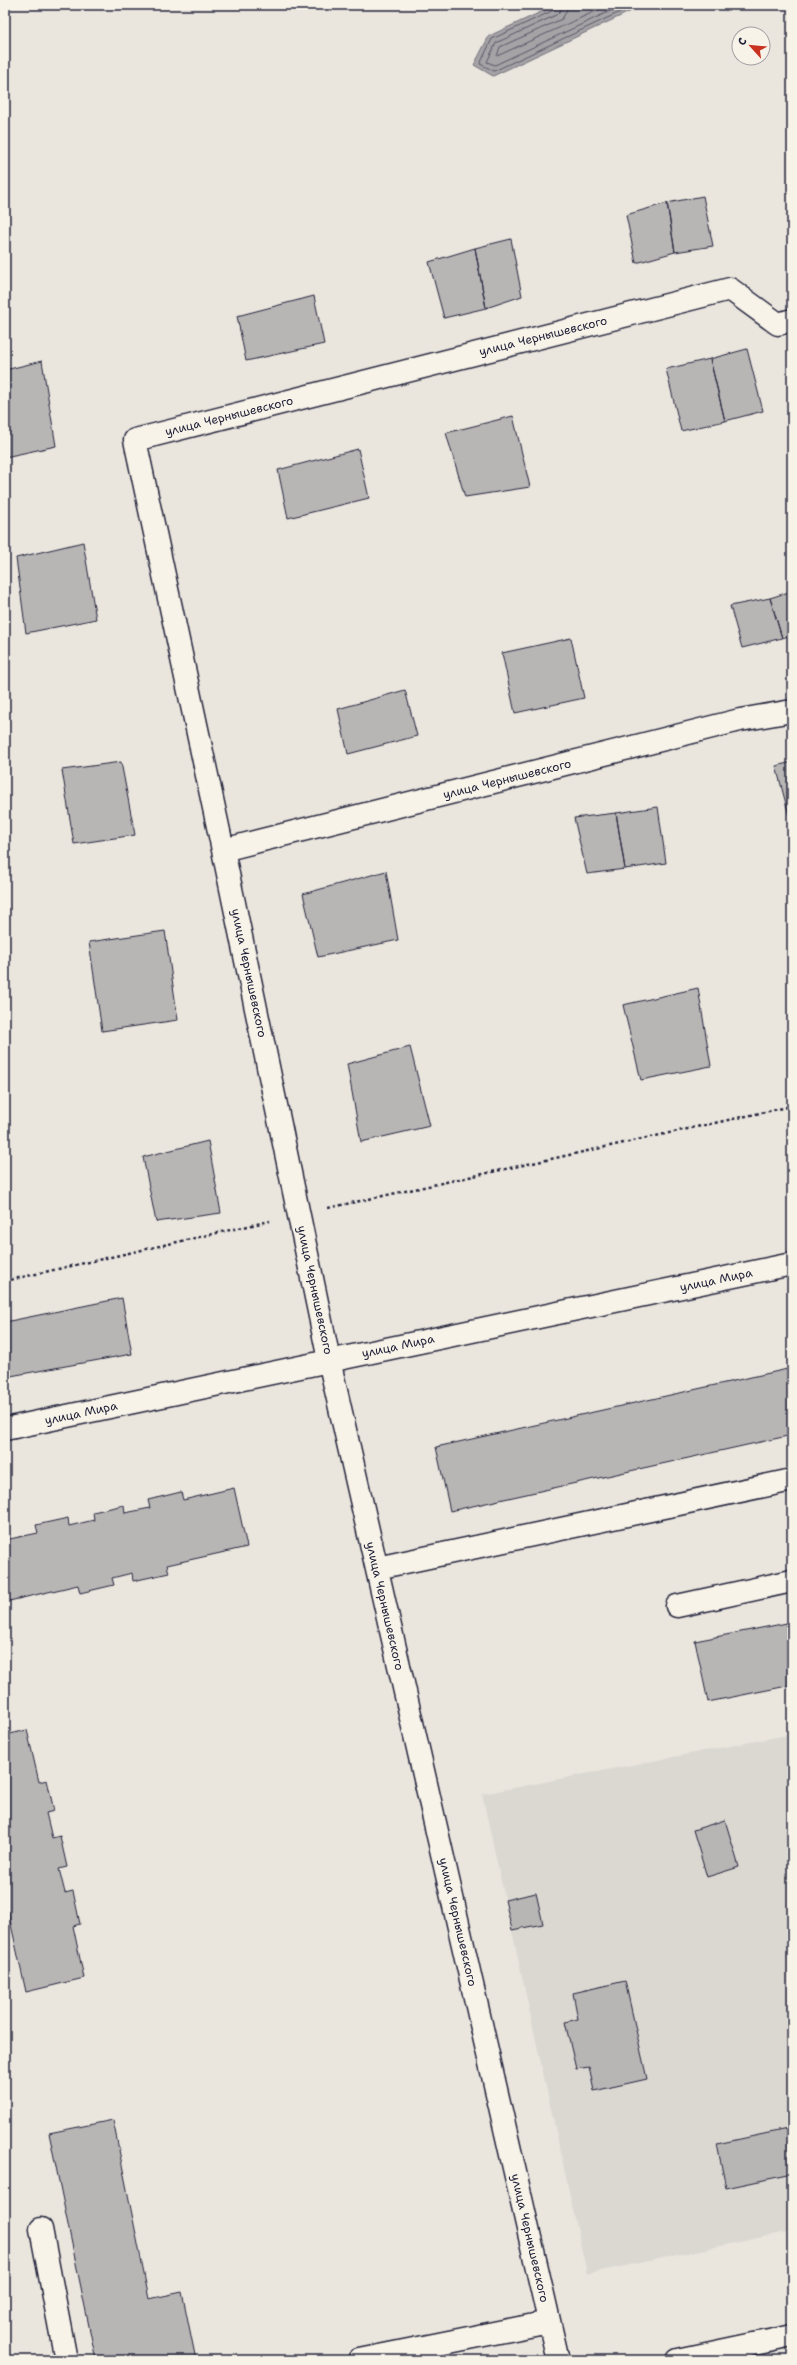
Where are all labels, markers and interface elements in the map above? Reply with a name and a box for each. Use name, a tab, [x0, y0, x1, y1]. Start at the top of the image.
north arrow	[731, 26, 771, 66]
text: С	[734, 35, 751, 48]
street label: улица Чернышевского	[477, 312, 609, 360]
street label: улица Чернышевского	[163, 392, 295, 440]
street label: улица Чернышевского	[441, 755, 573, 803]
street label: улица Чернышевского	[227, 907, 271, 1039]
street label: улица Чернышевского	[293, 1224, 337, 1356]
street label: улица Мира	[678, 1264, 754, 1296]
street label: улица Мира	[360, 1330, 436, 1362]
street label: улица Мира	[43, 1397, 119, 1429]
street label: улица Чернышевского	[362, 1540, 408, 1672]
street label: улица Чернышевского	[435, 1856, 481, 1988]
street label: улица Чернышевского	[507, 2172, 553, 2304]

